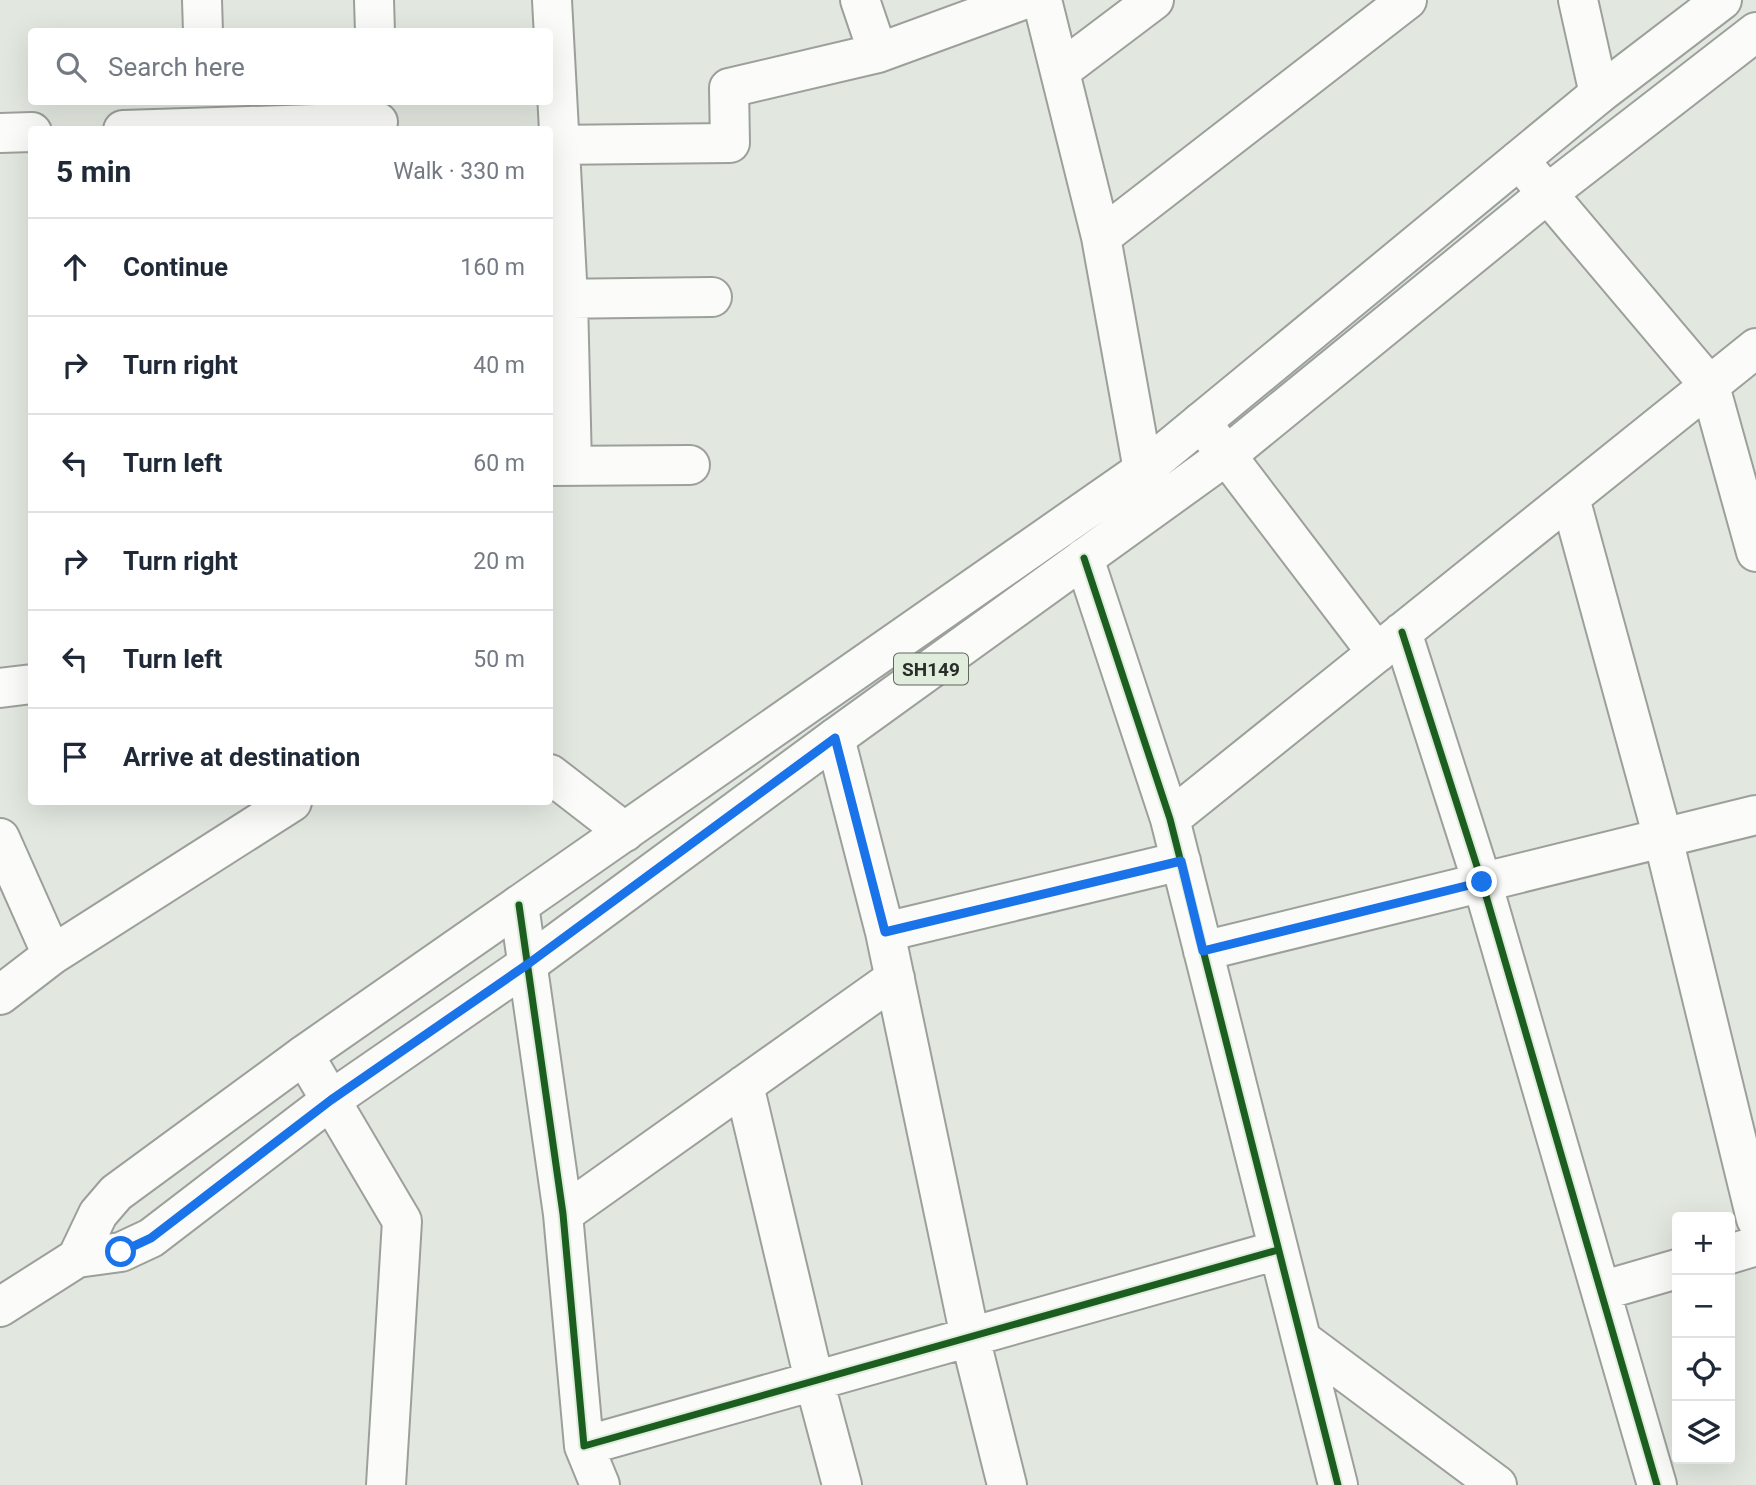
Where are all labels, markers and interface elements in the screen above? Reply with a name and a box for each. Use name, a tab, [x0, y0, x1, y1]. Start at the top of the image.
search box	[28, 28, 553, 105]
icon: search	[52, 48, 90, 86]
text: Search here	[108, 52, 245, 82]
text: 5 min	[56, 154, 131, 189]
text: Walk · 330 m	[393, 158, 525, 185]
icon: ahead	[56, 248, 94, 286]
text: Continue	[123, 252, 228, 282]
text: 160 m	[460, 254, 525, 281]
icon: right	[56, 346, 94, 384]
text: Turn right	[123, 350, 238, 380]
text: 40 m	[473, 352, 525, 379]
icon: left	[56, 444, 94, 482]
text: Turn left	[123, 448, 222, 478]
text: 60 m	[473, 450, 525, 477]
icon: right	[56, 542, 94, 580]
text: Turn right	[123, 546, 238, 576]
text: 20 m	[473, 548, 525, 575]
icon: left	[56, 640, 94, 678]
text: Turn left	[123, 644, 222, 674]
text: 50 m	[473, 646, 525, 673]
road number: SH149	[894, 654, 968, 684]
icon: arrive	[56, 738, 94, 776]
text: Arrive at destination	[123, 742, 360, 772]
route end	[1466, 866, 1497, 897]
map controls	[1672, 1212, 1735, 1464]
button: +	[1672, 1212, 1735, 1275]
route start	[105, 1236, 136, 1267]
button: −	[1672, 1275, 1735, 1338]
button: locate	[1672, 1338, 1735, 1401]
button: layers	[1672, 1401, 1735, 1464]

